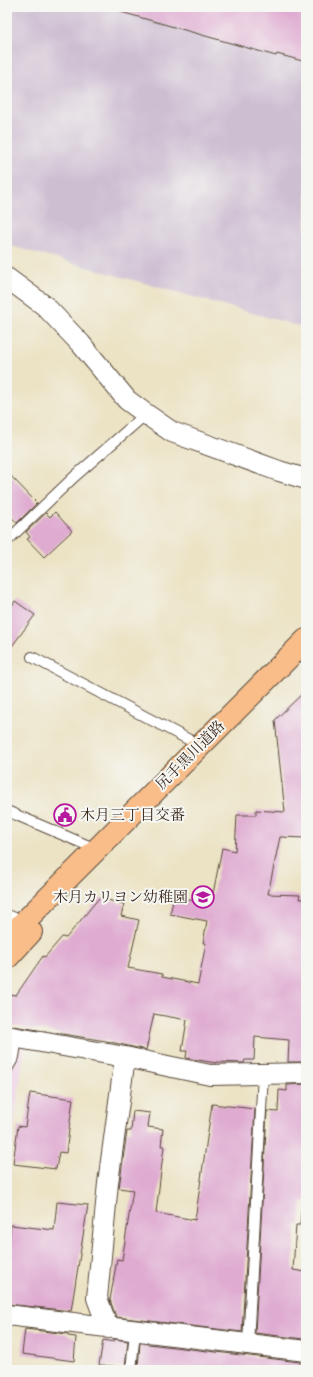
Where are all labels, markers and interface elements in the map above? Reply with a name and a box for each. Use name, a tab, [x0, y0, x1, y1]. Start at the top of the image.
street label: 尻手黒川道路	[152, 717, 228, 793]
public building icon: 木月三丁目交番	[52, 802, 78, 828]
place label: 木月三丁目交番	[80, 806, 185, 824]
school or university icon: 木月カリヨン幼稚園	[190, 884, 216, 910]
place label: 木月カリヨン幼稚園	[53, 888, 188, 906]

